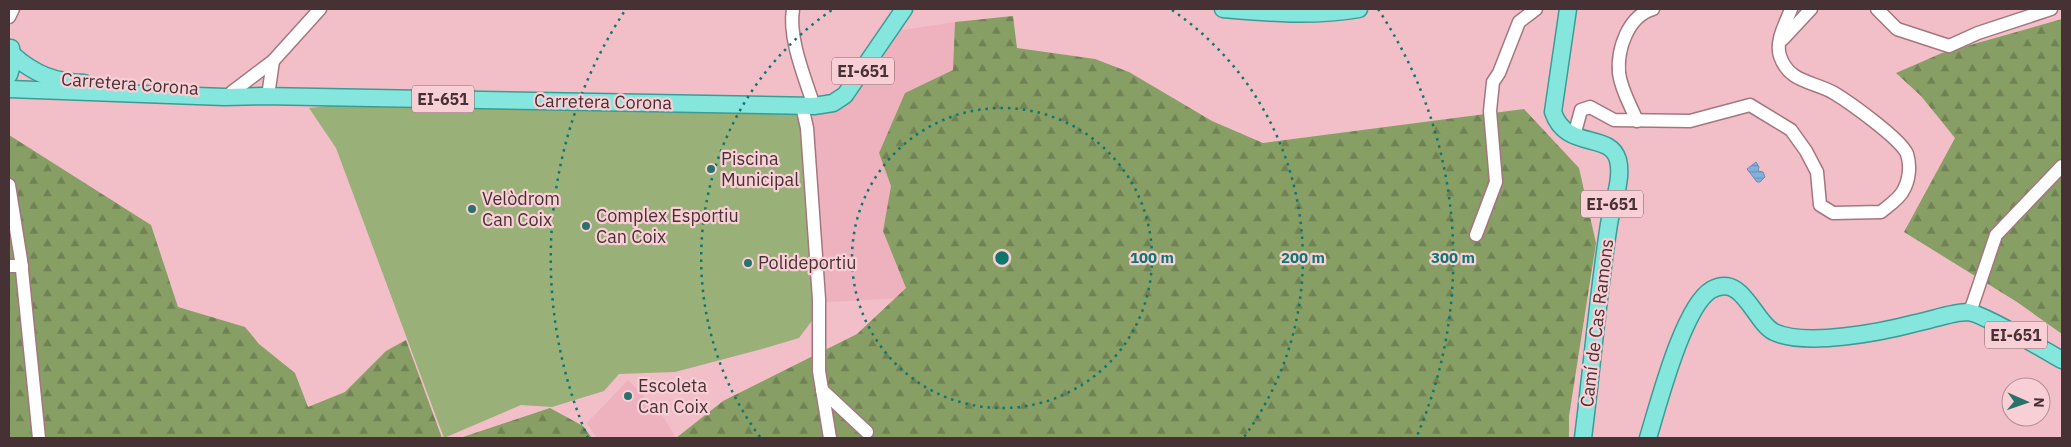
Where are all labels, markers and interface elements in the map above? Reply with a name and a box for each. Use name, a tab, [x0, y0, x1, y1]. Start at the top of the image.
road number: EI-651	[832, 58, 894, 84]
street label: Carretera Corona	[60, 67, 200, 100]
road number: EI-651	[412, 86, 474, 112]
street label: Carretera Corona	[534, 89, 673, 114]
place label: Piscina Municipal	[721, 147, 799, 191]
marker: Piscina Municipal	[705, 163, 717, 175]
place label: Velòdrom Can Coix	[482, 187, 560, 231]
road number: EI-651	[1581, 190, 1643, 218]
marker: Velòdrom Can Coix	[466, 203, 478, 215]
place label: Complex Esportiu Can Coix	[596, 204, 739, 248]
marker: Complex Esportiu Can Coix	[580, 220, 592, 232]
street label: Camí de Cas Ramons	[1575, 237, 1618, 408]
text: 100 m	[1130, 248, 1174, 267]
text: 200 m	[1281, 248, 1325, 267]
text: 300 m	[1431, 248, 1475, 267]
centre of rings	[993, 249, 1011, 267]
place label: Polideportiu	[758, 251, 857, 274]
marker: Polideportiu	[742, 257, 754, 269]
road number: EI-651	[1985, 322, 2047, 348]
place label: Escoleta Can Coix	[638, 374, 708, 418]
north arrow	[2001, 377, 2051, 427]
marker: Escoleta Can Coix	[622, 390, 634, 402]
text: N	[2030, 397, 2048, 408]

